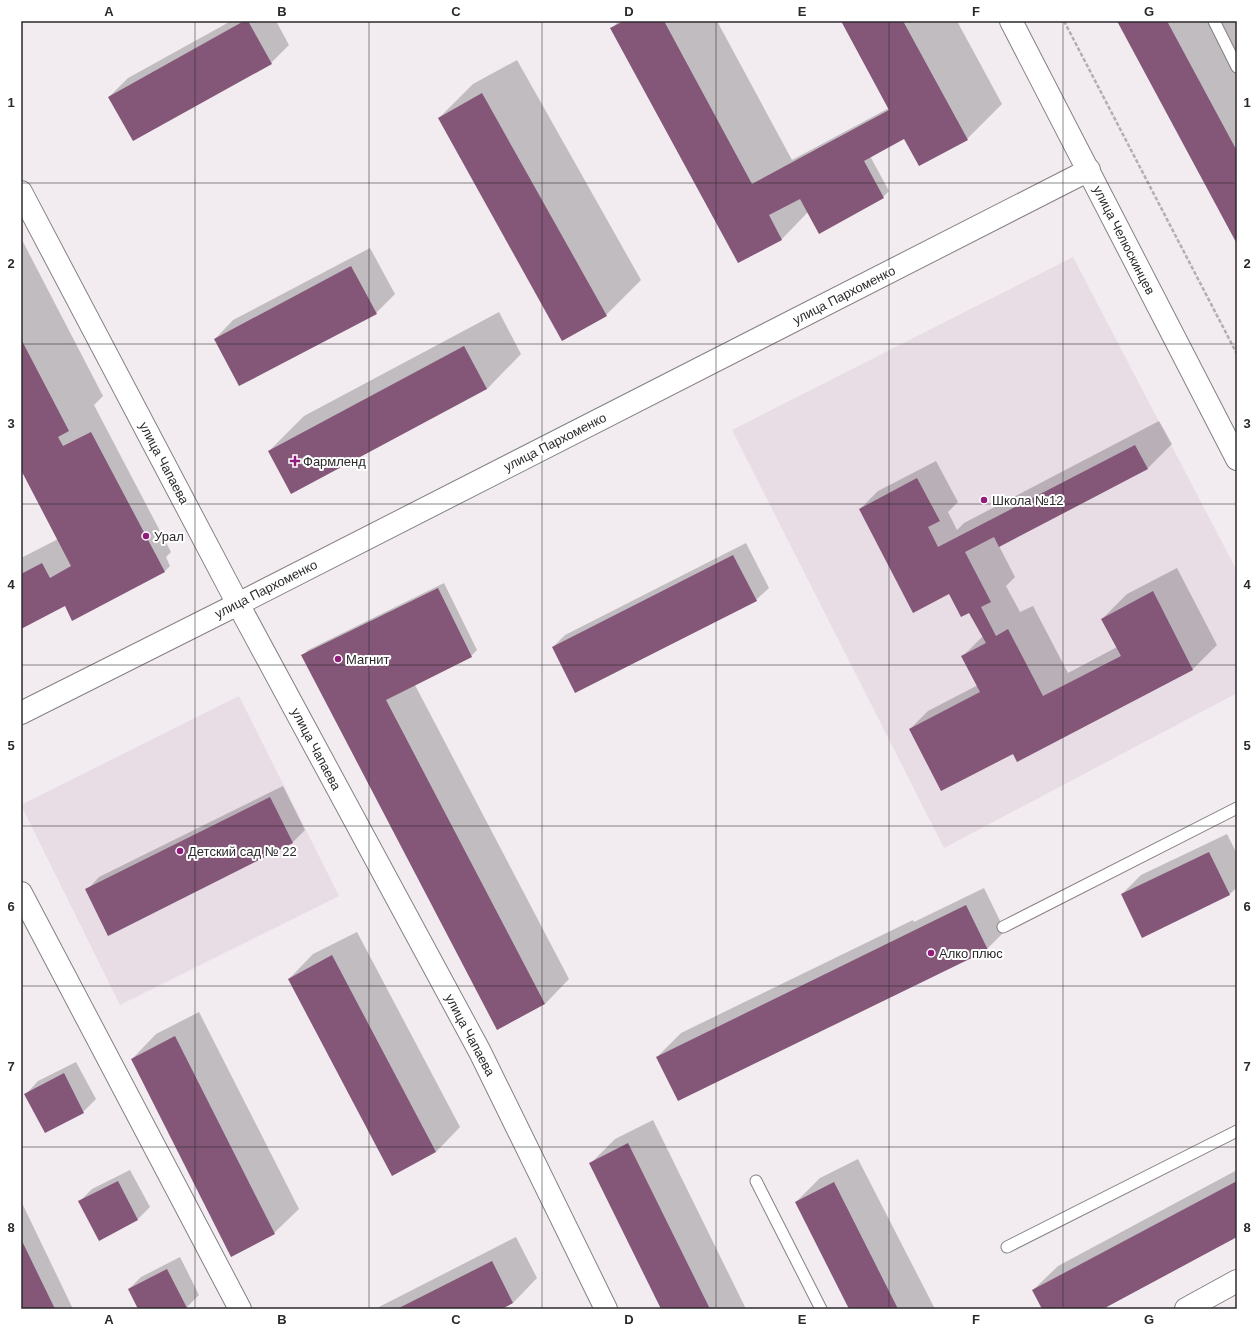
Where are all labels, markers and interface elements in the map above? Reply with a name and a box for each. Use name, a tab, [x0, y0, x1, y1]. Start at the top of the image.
text: A	[104, 4, 114, 19]
text: B	[277, 4, 287, 19]
text: C	[451, 4, 461, 19]
text: D	[624, 4, 634, 19]
text: E	[798, 4, 807, 19]
text: F	[972, 4, 980, 19]
text: G	[1144, 4, 1154, 19]
text: 1	[7, 95, 15, 110]
text: 1	[1243, 95, 1251, 110]
street label: улица Челюскинцев	[1090, 183, 1158, 297]
text: 2	[7, 256, 15, 271]
text: 2	[1243, 256, 1251, 271]
street label: улица Пархоменко	[790, 263, 898, 327]
street label: улица Пархоменко	[501, 410, 609, 474]
text: 3	[7, 416, 15, 431]
text: 3	[1243, 416, 1251, 431]
street label: улица Чапаева	[136, 419, 192, 507]
place label: Фармленд	[303, 454, 366, 469]
marker: Фармленд	[290, 456, 300, 466]
place label: Школа №12	[992, 493, 1064, 508]
marker: Школа №12	[979, 495, 989, 505]
place label: Урал	[154, 529, 184, 544]
marker: Урал	[141, 531, 151, 541]
street label: улица Пархоменко	[212, 557, 320, 621]
text: 4	[7, 577, 15, 592]
text: 4	[1243, 577, 1251, 592]
place label: Магнит	[346, 652, 389, 667]
marker: Магнит	[333, 654, 343, 664]
street label: улица Чапаева	[288, 705, 344, 793]
text: 5	[7, 738, 15, 753]
text: 5	[1243, 738, 1251, 753]
place label: Детский сад № 22	[188, 844, 297, 859]
marker: Детский сад № 22	[175, 846, 185, 856]
text: 6	[7, 899, 15, 914]
text: 6	[1243, 899, 1251, 914]
place label: Алко плюс	[939, 946, 1003, 961]
marker: Алко плюс	[926, 948, 936, 958]
street label: улица Чапаева	[442, 991, 498, 1079]
text: 7	[7, 1059, 15, 1074]
text: 7	[1243, 1059, 1251, 1074]
text: 8	[7, 1220, 15, 1235]
text: 8	[1243, 1220, 1251, 1235]
text: A	[104, 1312, 114, 1327]
text: B	[277, 1312, 287, 1327]
text: C	[451, 1312, 461, 1327]
text: D	[624, 1312, 634, 1327]
text: E	[798, 1312, 807, 1327]
text: F	[972, 1312, 980, 1327]
text: G	[1144, 1312, 1154, 1327]

